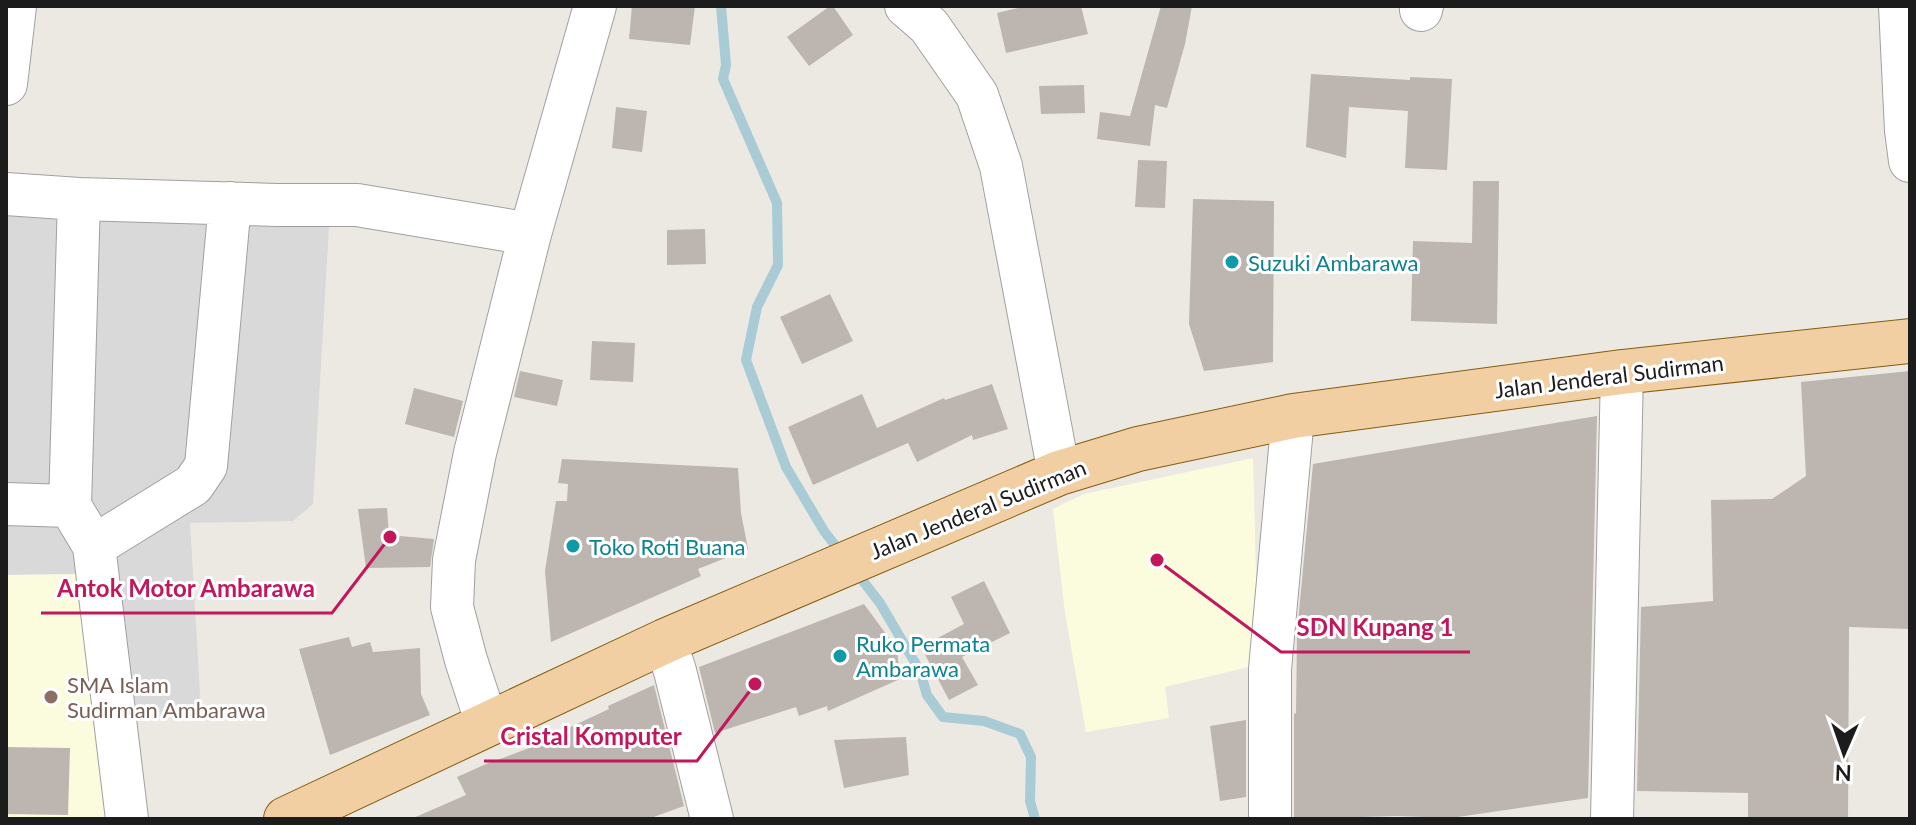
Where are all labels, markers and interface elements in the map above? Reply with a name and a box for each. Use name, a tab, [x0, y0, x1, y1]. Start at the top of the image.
place label: Suzuki Ambarawa	[1248, 249, 1419, 276]
marker: Suzuki Ambarawa	[1223, 253, 1241, 271]
street label: Jalan Jenderal Sudirman	[1493, 349, 1725, 403]
street label: Jalan Jenderal Sudirman	[866, 453, 1090, 565]
place label: Toko Roti Buana	[589, 533, 745, 560]
marker: Toko Roti Buana	[564, 537, 582, 555]
callout: Antok Motor Ambarawa	[41, 565, 332, 613]
text: Antok Motor Ambarawa	[56, 573, 315, 602]
callout: SDN Kupang 1	[1281, 604, 1470, 652]
text: SDN Kupang 1	[1297, 612, 1453, 641]
place label: Ruko Permata Ambarawa	[856, 630, 990, 682]
marker: Ruko Permata Ambarawa	[831, 647, 849, 665]
place label: SMA Islam Sudirman Ambarawa	[67, 671, 266, 723]
marker: SMA Islam Sudirman Ambarawa	[42, 688, 60, 706]
callout: Cristal Komputer	[484, 713, 697, 761]
north arrow	[1804, 713, 1884, 793]
text: Cristal Komputer	[500, 721, 682, 750]
text: N	[1834, 760, 1852, 787]

